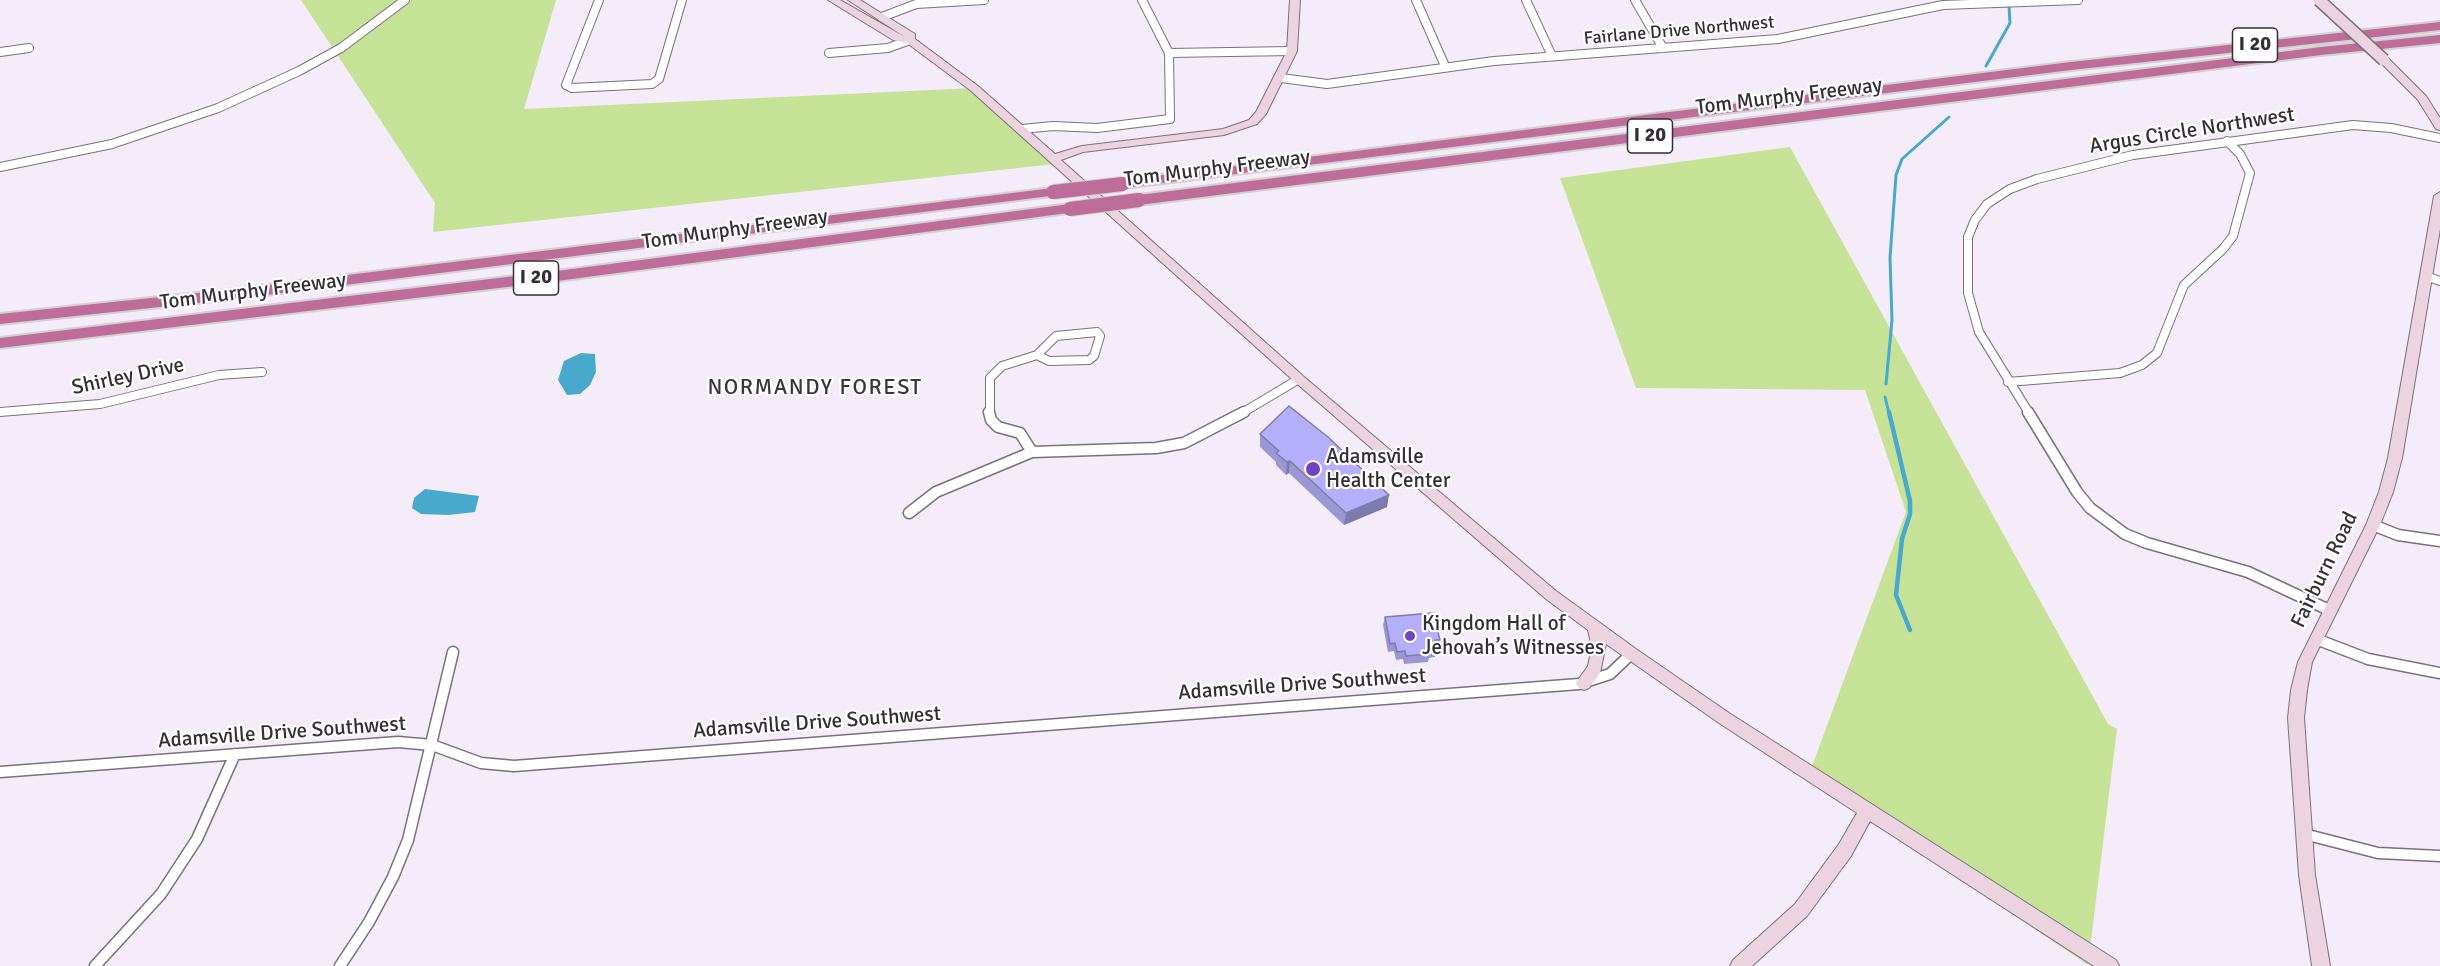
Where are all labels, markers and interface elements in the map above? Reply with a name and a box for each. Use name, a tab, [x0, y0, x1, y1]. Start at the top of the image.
street label: Fairlane Drive Northwest	[1583, 12, 1775, 50]
road number: I 20	[2232, 28, 2278, 62]
street label: Tom Murphy Freeway	[1694, 73, 1884, 121]
street label: Argus Circle Northwest	[2088, 102, 2296, 160]
road number: I 20	[1628, 119, 1672, 153]
street label: Tom Murphy Freeway	[1122, 145, 1312, 193]
street label: Tom Murphy Freeway	[640, 204, 830, 256]
road number: I 20	[514, 261, 558, 295]
street label: Tom Murphy Freeway	[158, 268, 348, 316]
street label: Shirley Drive	[70, 353, 186, 401]
district label: NORMANDY FOREST	[707, 375, 923, 401]
place label: Adamsville Health Center	[1326, 444, 1450, 494]
marker: Adamsville Health Center	[1304, 460, 1322, 478]
street label: Fairburn Road	[2286, 508, 2364, 632]
place label: Kingdom Hall of Jehovah’s Witnesses	[1422, 611, 1604, 661]
marker: Kingdom Hall of Jehovah’s Witnesses	[1403, 629, 1417, 643]
street label: Adamsville Drive Southwest	[1177, 664, 1427, 706]
street label: Adamsville Drive Southwest	[692, 702, 942, 744]
street label: Adamsville Drive Southwest	[157, 712, 407, 754]

